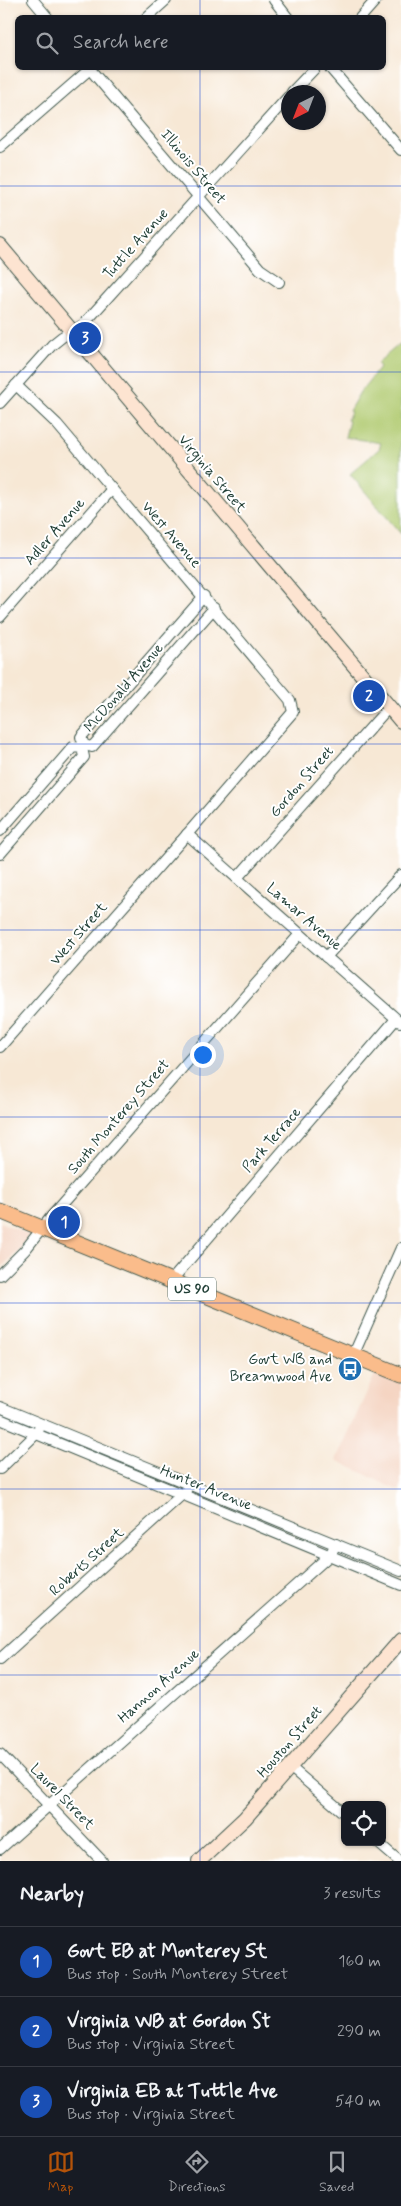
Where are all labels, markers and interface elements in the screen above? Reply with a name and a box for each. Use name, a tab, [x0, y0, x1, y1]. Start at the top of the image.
search box	[15, 15, 386, 70]
icon: search	[33, 29, 61, 57]
text: Search here	[73, 30, 169, 55]
north arrow	[281, 85, 326, 130]
street label: Illinois Street	[156, 125, 230, 209]
street label: Tuttle Avenue	[99, 204, 173, 284]
pin: 3	[69, 319, 101, 357]
street label: Virginia Street	[173, 431, 251, 518]
street label: Adler Avenue	[20, 494, 90, 570]
street label: West Avenue	[137, 498, 205, 572]
street label: McDonald Avenue	[80, 639, 168, 737]
pin: 2	[353, 677, 385, 715]
street label: Gordon Street	[265, 742, 339, 822]
street label: Lamar Avenue	[262, 879, 346, 955]
street label: West Street	[46, 898, 112, 970]
your location	[190, 1042, 216, 1068]
street label: South Monterey Street	[63, 1055, 175, 1179]
street label: Park Terrace	[238, 1103, 306, 1177]
pin: 1	[48, 1203, 80, 1241]
road number: US 90	[168, 1278, 216, 1300]
place label: Govt WB and Breamwood Ave	[230, 1350, 332, 1387]
bus stop icon: Govt WB and Breamwood Ave	[337, 1356, 363, 1382]
street label: Hunter Avenue	[157, 1460, 255, 1516]
street label: Roberts Street	[45, 1523, 129, 1601]
street label: Hannon Avenue	[114, 1644, 204, 1728]
street label: Houston Street	[253, 1701, 327, 1783]
street label: Laurel Street	[25, 1759, 99, 1835]
map controls	[341, 1801, 386, 1846]
button: locate	[341, 1801, 386, 1846]
text: Nearby	[20, 1880, 84, 1908]
text: 3 results	[323, 1883, 381, 1904]
text: Govt EB at Monterey St	[67, 1939, 267, 1964]
text: 1	[32, 1951, 40, 1972]
text: 160 m	[338, 1951, 381, 1972]
text: Bus stop · South Monterey Street	[67, 1964, 288, 1985]
text: Virginia WB at Gordon St	[67, 2009, 271, 2034]
text: 2	[32, 2021, 40, 2042]
text: 290 m	[337, 2021, 381, 2042]
text: Bus stop · Virginia Street	[67, 2034, 235, 2055]
text: Virginia EB at Tuttle Ave	[67, 2079, 278, 2104]
text: 3	[32, 2091, 40, 2112]
text: 540 m	[335, 2091, 381, 2112]
text: Bus stop · Virginia Street	[67, 2104, 235, 2125]
tab: Map	[47, 2148, 75, 2196]
tab: Directions	[168, 2148, 226, 2196]
tab: Saved	[319, 2148, 354, 2196]

